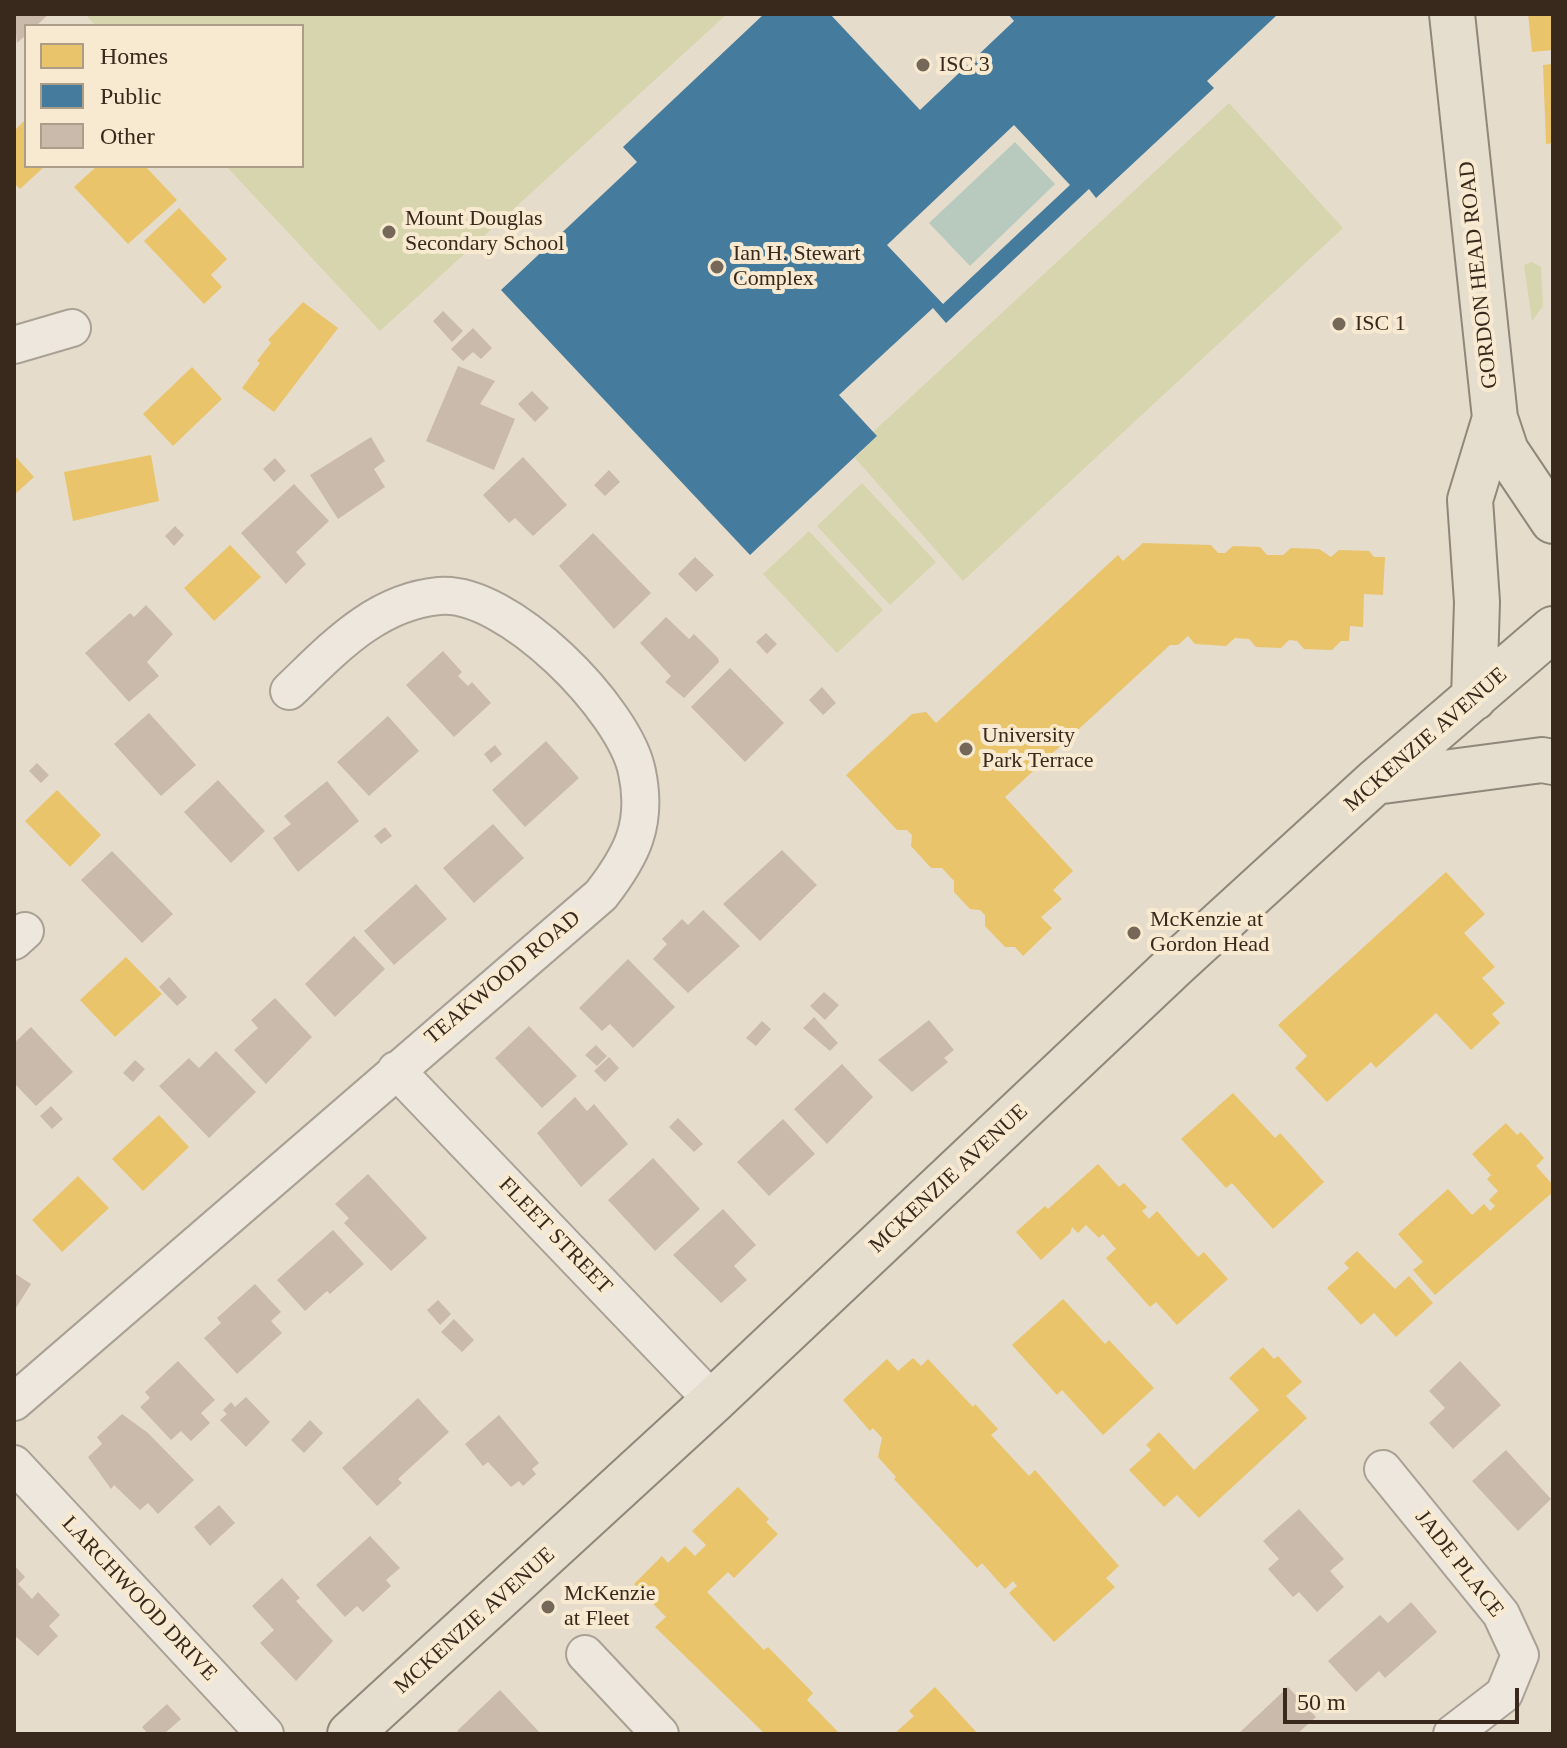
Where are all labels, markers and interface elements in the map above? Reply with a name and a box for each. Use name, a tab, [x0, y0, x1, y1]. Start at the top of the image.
legend	[24, 24, 304, 168]
text: Homes	[100, 43, 168, 69]
place label: ISC 3	[939, 52, 990, 78]
marker: ISC 3	[914, 56, 932, 74]
text: Public	[100, 83, 161, 109]
text: Other	[100, 123, 155, 149]
street label: GORDON HEAD ROAD	[1454, 160, 1504, 390]
place label: Mount Douglas Secondary School	[405, 206, 564, 258]
marker: Mount Douglas Secondary School	[380, 223, 398, 241]
place label: Ian H. Stewart Complex	[733, 241, 861, 292]
marker: Ian H. Stewart Complex	[708, 258, 726, 276]
place label: ISC 1	[1355, 311, 1406, 337]
marker: ISC 1	[1330, 315, 1348, 333]
street label: MCKENZIE AVENUE	[1339, 662, 1513, 818]
place label: University Park Terrace	[982, 723, 1093, 774]
marker: University Park Terrace	[957, 740, 975, 758]
street label: TEAKWOOD ROAD	[420, 905, 586, 1051]
place label: McKenzie at Gordon Head	[1150, 907, 1269, 958]
marker: McKenzie at Gordon Head	[1125, 924, 1143, 942]
street label: MCKENZIE AVENUE	[864, 1099, 1034, 1259]
street label: FLEET STREET	[493, 1172, 617, 1300]
street label: JADE PLACE	[1409, 1505, 1509, 1623]
street label: LARCHWOOD DRIVE	[56, 1511, 222, 1687]
street label: MCKENZIE AVENUE	[389, 1542, 561, 1700]
place label: McKenzie at Fleet	[564, 1581, 656, 1632]
marker: McKenzie at Fleet	[539, 1598, 557, 1616]
scale bar	[1287, 1672, 1523, 1722]
text: 50 m	[1297, 1689, 1346, 1715]

